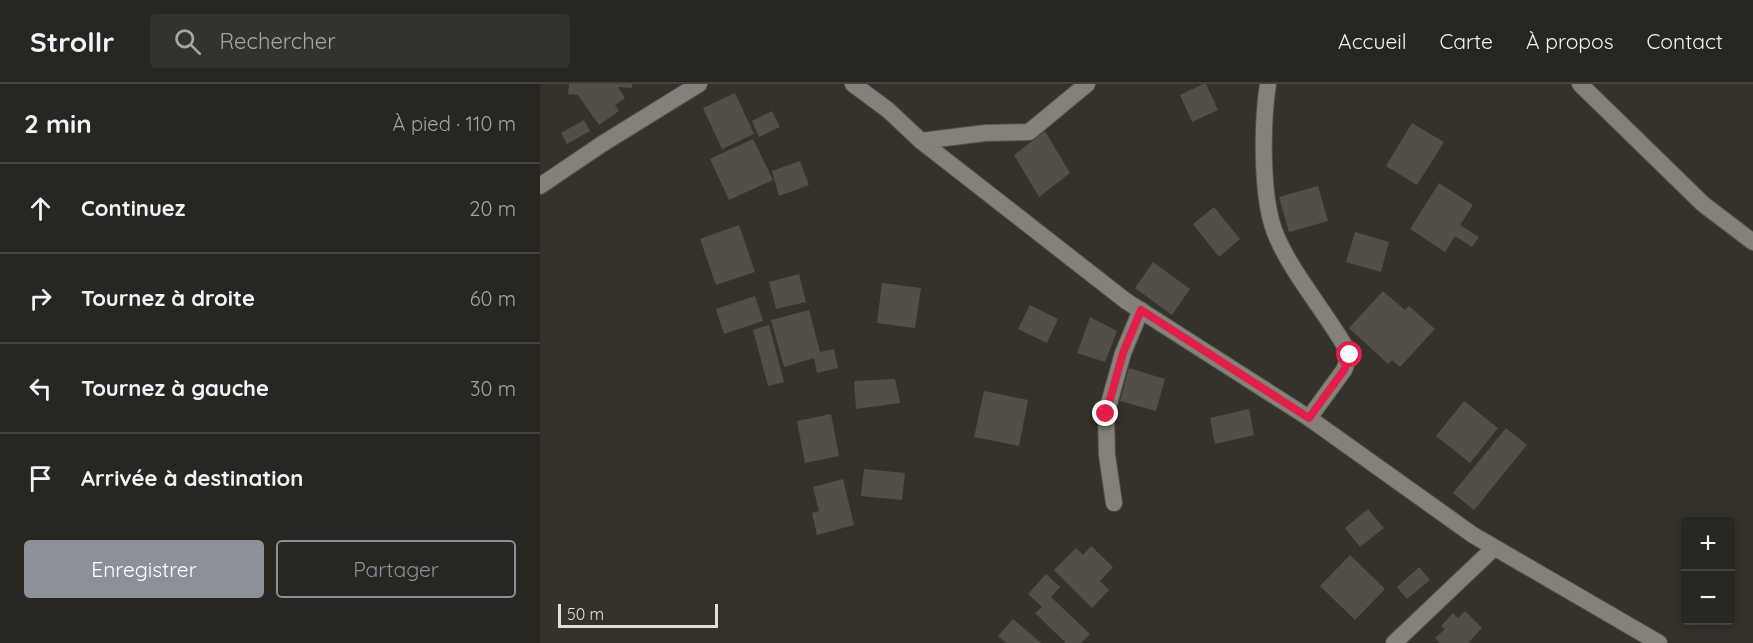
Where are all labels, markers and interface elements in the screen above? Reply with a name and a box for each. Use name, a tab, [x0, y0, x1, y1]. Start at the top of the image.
search box	[150, 14, 570, 68]
text: Strollr	[30, 24, 114, 59]
icon: search	[171, 25, 204, 58]
text: Rechercher	[219, 27, 336, 55]
text: Accueil	[1338, 28, 1407, 54]
text: Carte	[1440, 28, 1493, 54]
text: À propos	[1526, 28, 1614, 54]
text: Contact	[1647, 28, 1723, 54]
text: 2 min	[24, 107, 92, 140]
text: À pied · 110 m	[393, 111, 516, 136]
icon: ahead	[24, 192, 57, 225]
text: Continuez	[81, 194, 185, 222]
text: 20 m	[469, 196, 516, 221]
icon: right	[24, 282, 57, 315]
text: Tournez à droite	[81, 284, 255, 312]
text: 60 m	[470, 286, 516, 311]
route start	[1336, 341, 1362, 367]
icon: left	[24, 372, 57, 405]
text: Tournez à gauche	[81, 374, 269, 402]
text: 30 m	[470, 376, 516, 401]
route end	[1092, 400, 1118, 426]
icon: arrive	[24, 462, 57, 495]
text: Arrivée à destination	[81, 464, 303, 492]
map controls	[1681, 517, 1735, 625]
button: +	[1681, 517, 1735, 571]
button: Enregistrer	[24, 540, 264, 598]
button: Partager	[276, 540, 516, 598]
button: −	[1681, 571, 1735, 625]
scale bar	[558, 601, 718, 628]
text: 50 m	[567, 604, 604, 624]

